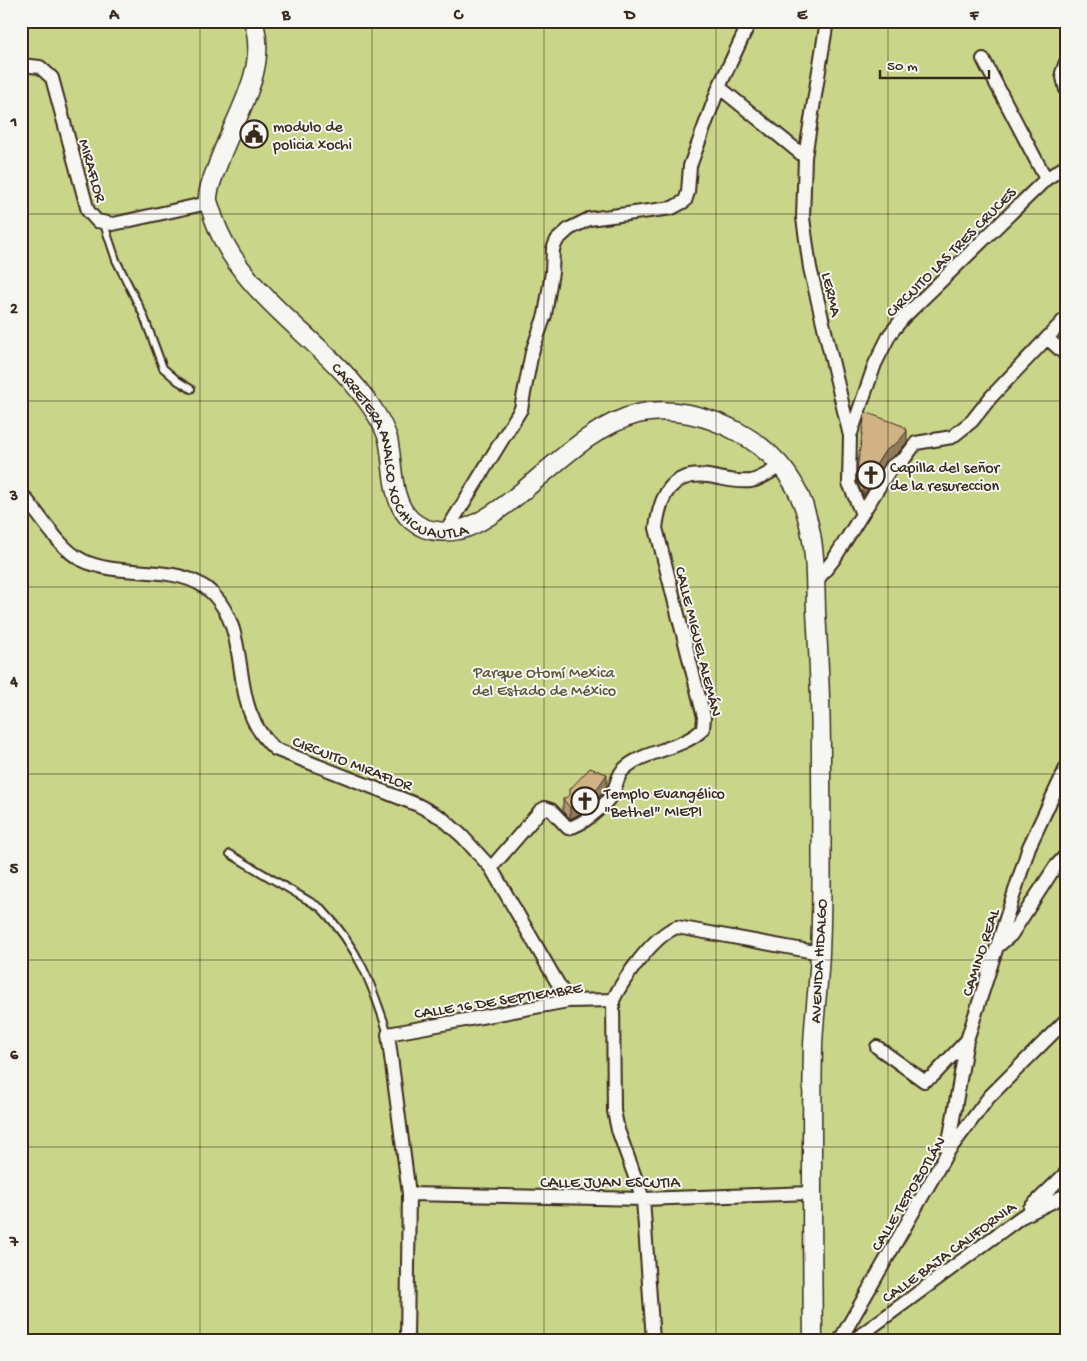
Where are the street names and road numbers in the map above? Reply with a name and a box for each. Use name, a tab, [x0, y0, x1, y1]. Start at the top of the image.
street label: MIRAFLOR	[73, 137, 109, 205]
street label: CIRCUITO LAS TRES CRUCES	[883, 184, 1022, 323]
street label: LERMA	[815, 271, 844, 320]
street label: CARRETERA ANALCO XOCHICUAUTLA	[326, 360, 472, 545]
street label: CALLE MIGUEL ALEMÁN	[669, 565, 725, 719]
street label: CIRCUITO MIRAFLOR	[289, 734, 415, 797]
street label: AVENIDA HIDALGO	[808, 898, 833, 1024]
street label: CAMINO REAL	[959, 906, 1006, 999]
street label: CALLE 16 DE SEPTIEMBRE	[413, 980, 585, 1025]
street label: CALLE TEPOZOTLÁN	[868, 1134, 952, 1255]
street label: CALLE JUAN ESCUTIA	[540, 1175, 681, 1194]
street label: CALLE BAJA CALIFORNIA	[879, 1198, 1022, 1309]

